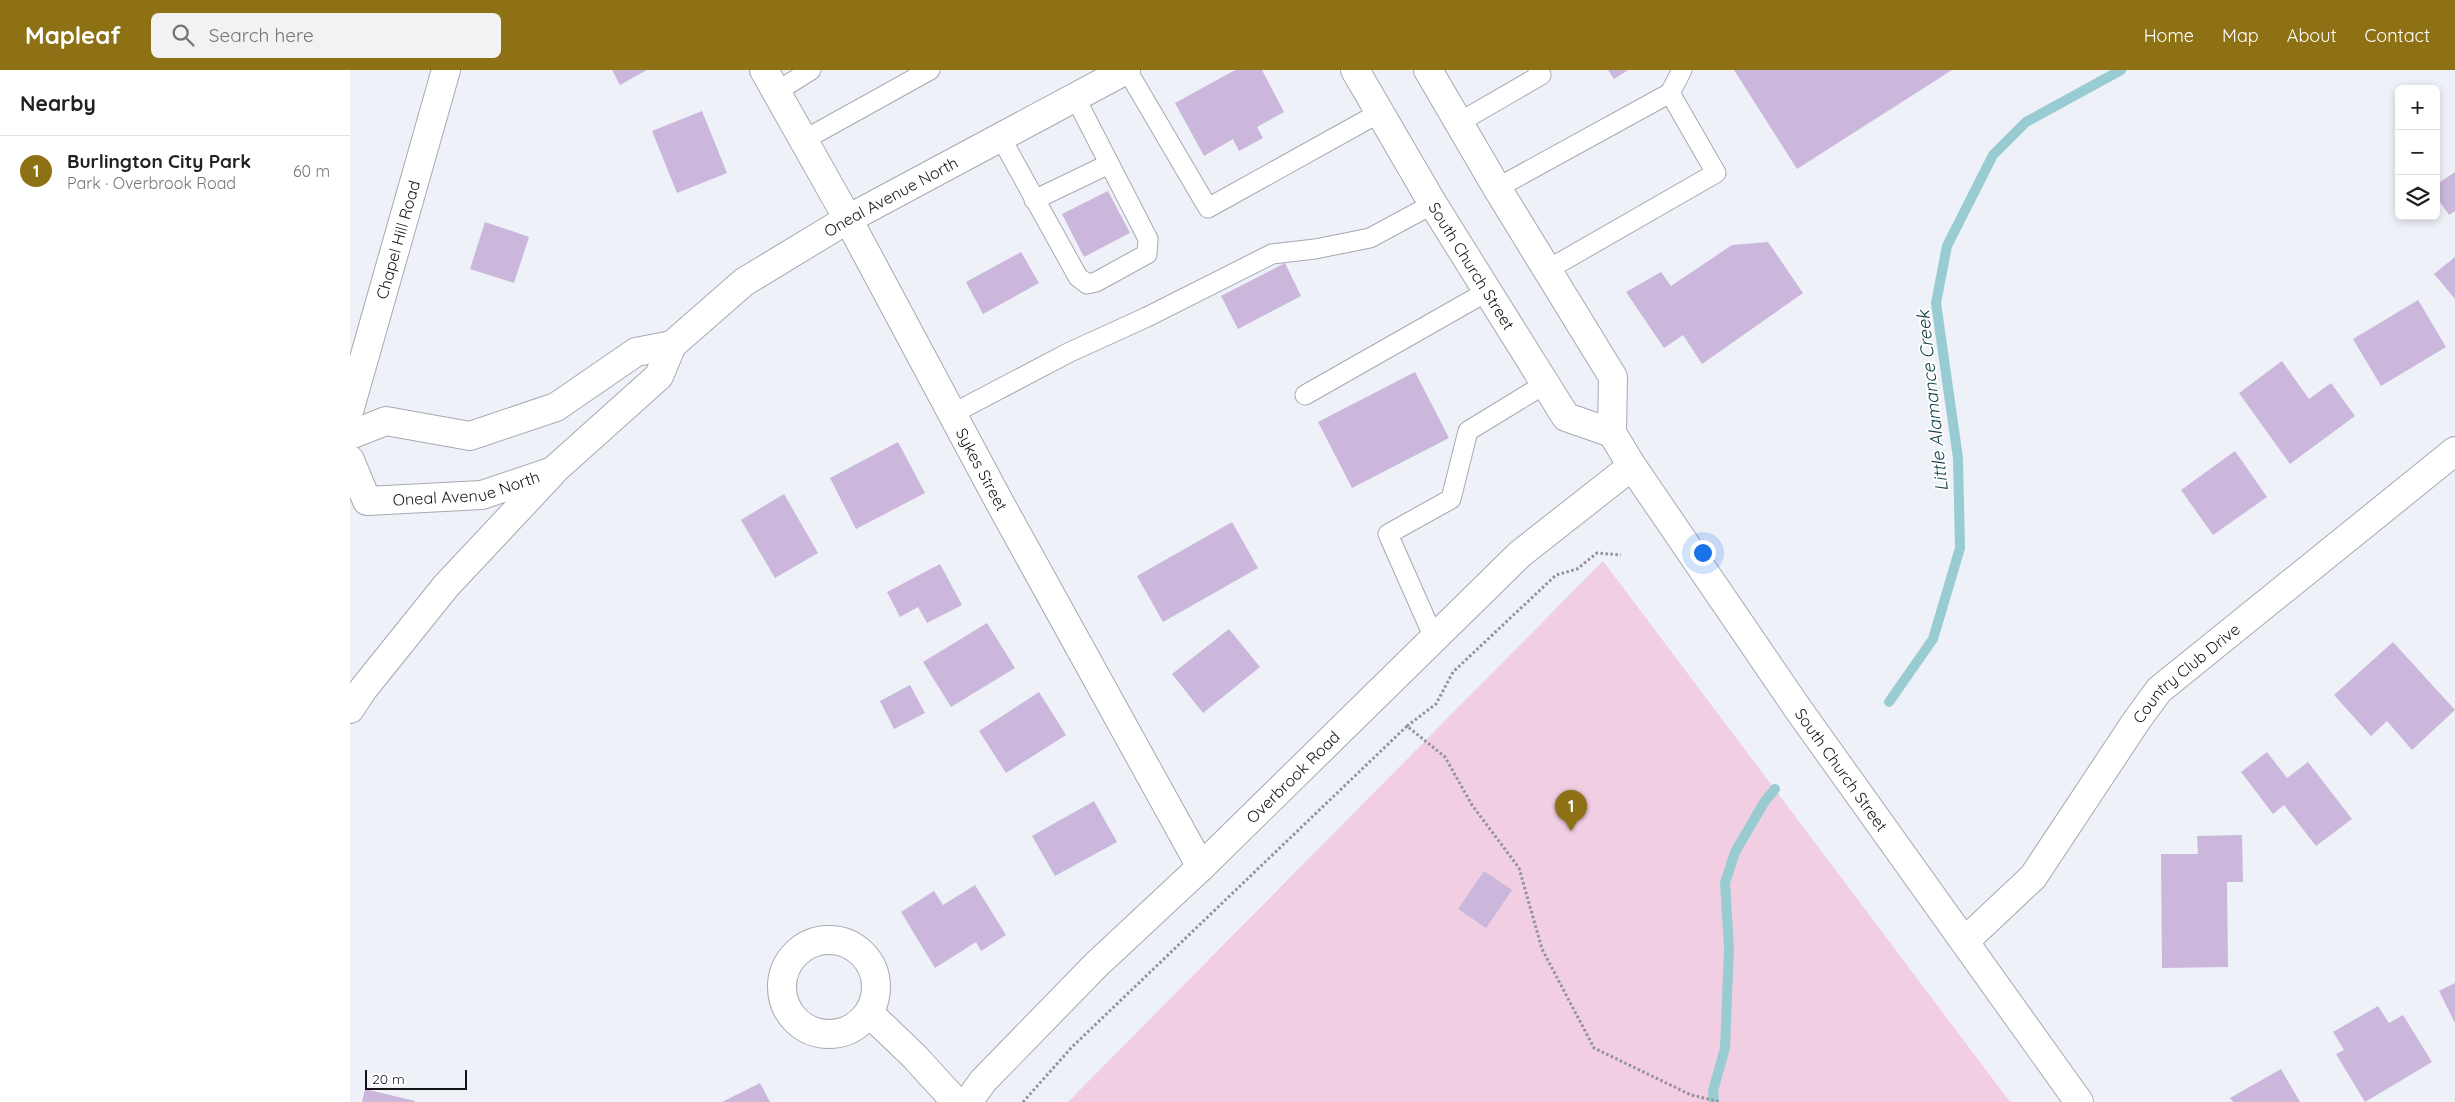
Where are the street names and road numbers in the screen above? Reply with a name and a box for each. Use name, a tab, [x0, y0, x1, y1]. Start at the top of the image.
street label: Oneal Avenue North	[820, 152, 961, 241]
street label: Chapel Hill Road	[371, 178, 424, 301]
street label: South Church Street	[1424, 198, 1519, 333]
street label: Sykes Street	[952, 425, 1012, 514]
street label: Oneal Avenue North	[392, 466, 542, 510]
street label: Country Club Drive	[2128, 619, 2244, 727]
street label: South Church Street	[1791, 704, 1892, 835]
street label: Overbrook Road	[1242, 727, 1344, 827]

